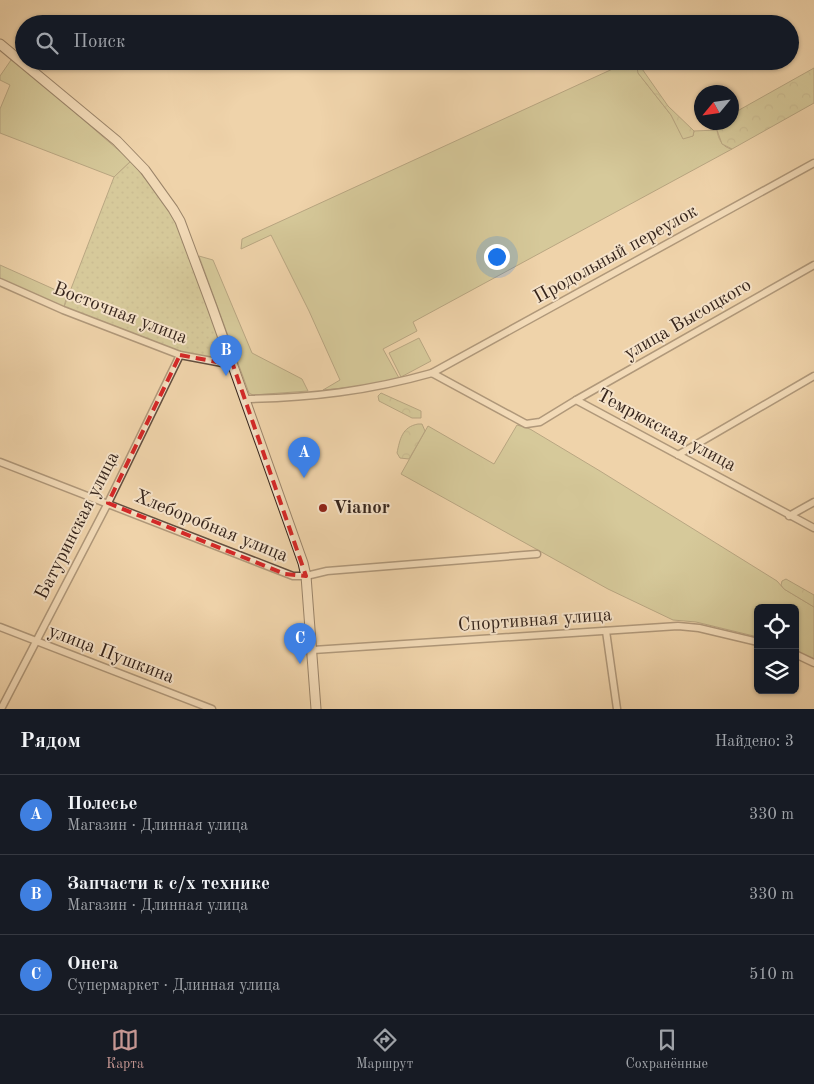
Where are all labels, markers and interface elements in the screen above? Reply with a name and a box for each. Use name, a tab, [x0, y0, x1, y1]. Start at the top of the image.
search box	[15, 15, 799, 70]
icon: search	[33, 29, 61, 57]
text: Поиск	[73, 33, 125, 52]
north arrow	[694, 85, 739, 130]
street label: Продольный переулок	[531, 202, 701, 308]
your location	[484, 244, 510, 270]
street label: улица Высоцкого	[621, 276, 755, 364]
street label: Восточная улица	[50, 280, 190, 349]
pin: B	[210, 335, 242, 376]
street label: Темрюкская улица	[593, 386, 739, 476]
pin: A	[288, 437, 320, 478]
street label: Батуринская улица	[32, 448, 124, 603]
street label: Хлеборобная улица	[132, 488, 291, 567]
place label: Vianor	[333, 499, 390, 518]
marker: Vianor	[317, 502, 329, 514]
map controls	[754, 604, 799, 694]
button: locate	[754, 604, 799, 649]
street label: Спортивная улица	[457, 606, 613, 636]
street label: улица Пушкина	[46, 622, 177, 688]
pin: C	[284, 623, 316, 664]
button: layers	[754, 649, 799, 694]
text: Рядом	[20, 731, 81, 752]
text: Найдено: 3	[715, 734, 794, 750]
text: Полесье	[67, 795, 137, 814]
text: A	[30, 807, 42, 823]
text: 330 m	[749, 807, 794, 823]
text: Магазин · Длинная улица	[67, 818, 248, 834]
text: Запчасти к с/х технике	[67, 875, 270, 894]
text: B	[30, 887, 42, 903]
text: 330 m	[749, 887, 794, 903]
text: Магазин · Длинная улица	[67, 898, 248, 914]
text: Онега	[67, 955, 118, 974]
text: C	[31, 967, 41, 983]
text: 510 m	[749, 967, 794, 983]
text: Супермаркет · Длинная улица	[67, 978, 280, 994]
tab: Карта	[106, 1026, 144, 1073]
tab: Маршрут	[356, 1026, 413, 1073]
tab: Сохранённые	[625, 1026, 708, 1073]

